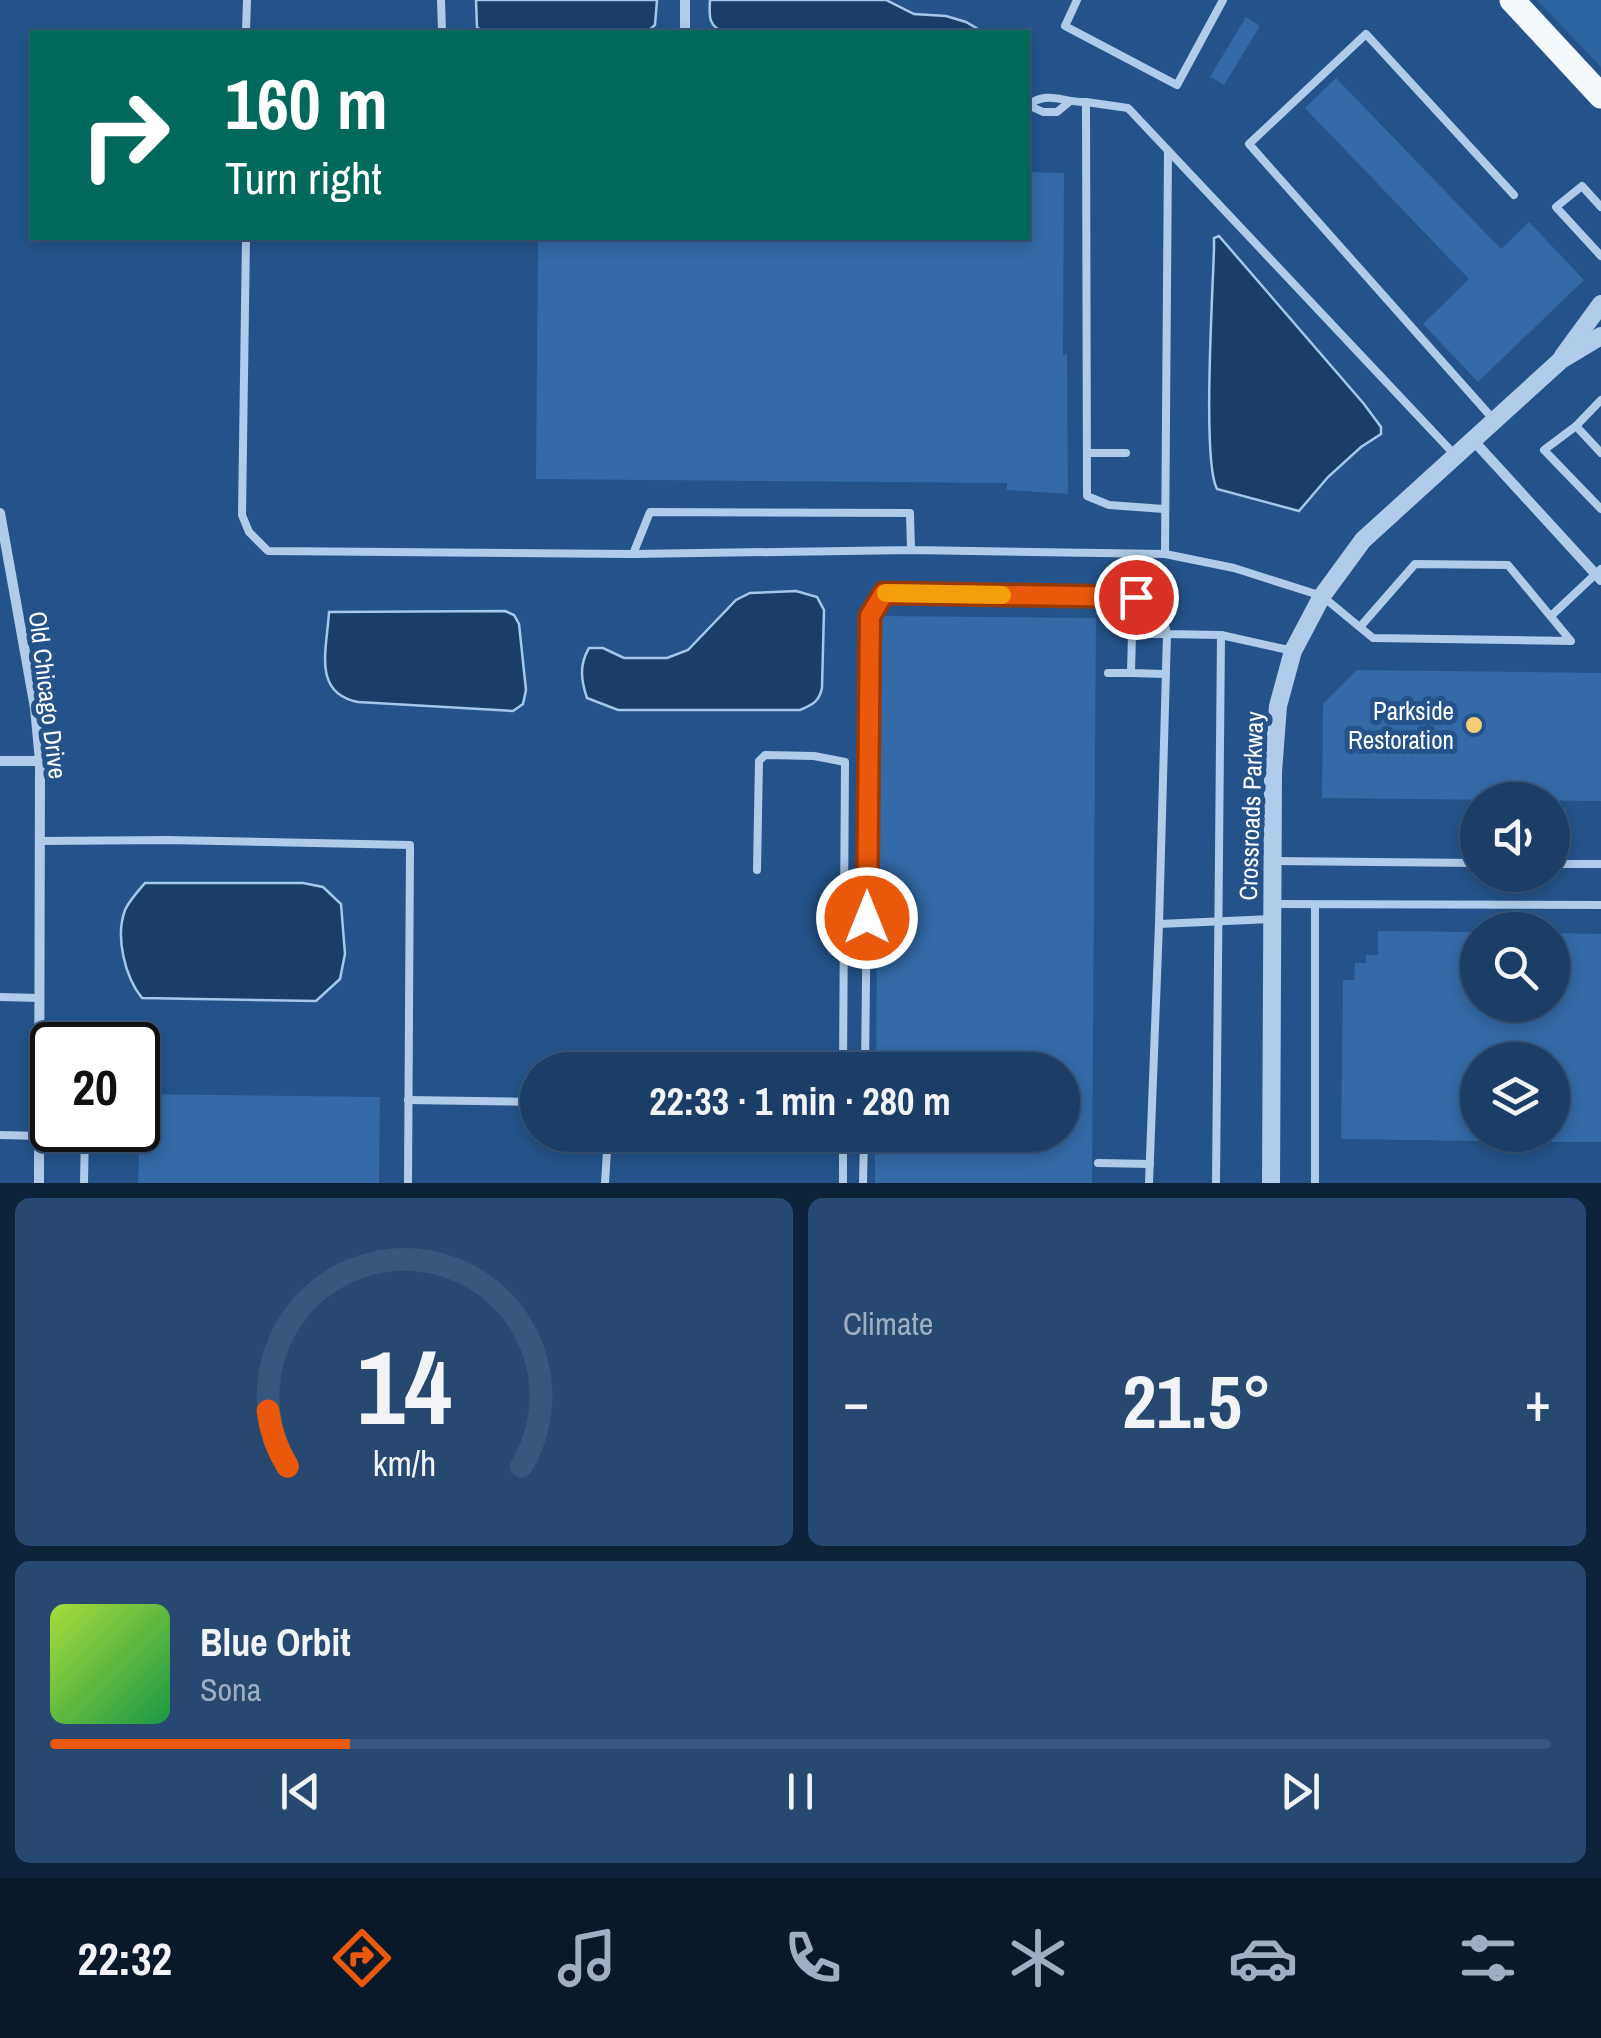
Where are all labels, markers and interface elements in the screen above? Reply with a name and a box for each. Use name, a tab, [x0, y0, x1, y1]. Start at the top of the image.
text: 160 m	[225, 57, 388, 151]
icon: right	[60, 70, 190, 200]
text: Turn right	[225, 147, 382, 208]
pin	[1094, 555, 1179, 640]
icon: arrive	[1109, 570, 1164, 625]
street label: Old Chicago Drive	[21, 609, 75, 781]
place label: Parkside Restoration	[1348, 694, 1454, 757]
street label: Crossroads Parkway	[1231, 710, 1271, 901]
marker: Parkside Restoration	[1463, 714, 1485, 736]
map controls	[1460, 782, 1570, 1152]
button: sound	[1460, 782, 1570, 892]
position arrow	[815, 866, 919, 970]
button: search	[1460, 912, 1570, 1022]
speed limit sign: 20	[30, 1022, 160, 1152]
button: layers	[1460, 1042, 1570, 1152]
text: 22:33 · 1 min · 280 m	[649, 1076, 951, 1127]
text: Climate	[843, 1302, 933, 1345]
text: 14	[357, 1316, 451, 1456]
text: 21.5°	[1122, 1350, 1272, 1451]
text: −	[843, 1364, 869, 1438]
text: +	[1525, 1364, 1551, 1438]
text: km/h	[372, 1439, 436, 1487]
text: Blue Orbit	[200, 1617, 351, 1668]
text: Sona	[200, 1668, 261, 1711]
icon: previous	[273, 1764, 328, 1819]
icon: pause	[773, 1764, 828, 1819]
icon: next	[1273, 1764, 1328, 1819]
icon: directions	[327, 1923, 397, 1993]
icon: music	[552, 1923, 622, 1993]
icon: phone	[778, 1923, 848, 1993]
icon: climate	[1003, 1923, 1073, 1993]
icon: car	[1228, 1923, 1298, 1993]
icon: filters	[1453, 1923, 1523, 1993]
text: 22:32	[78, 1928, 172, 1989]

